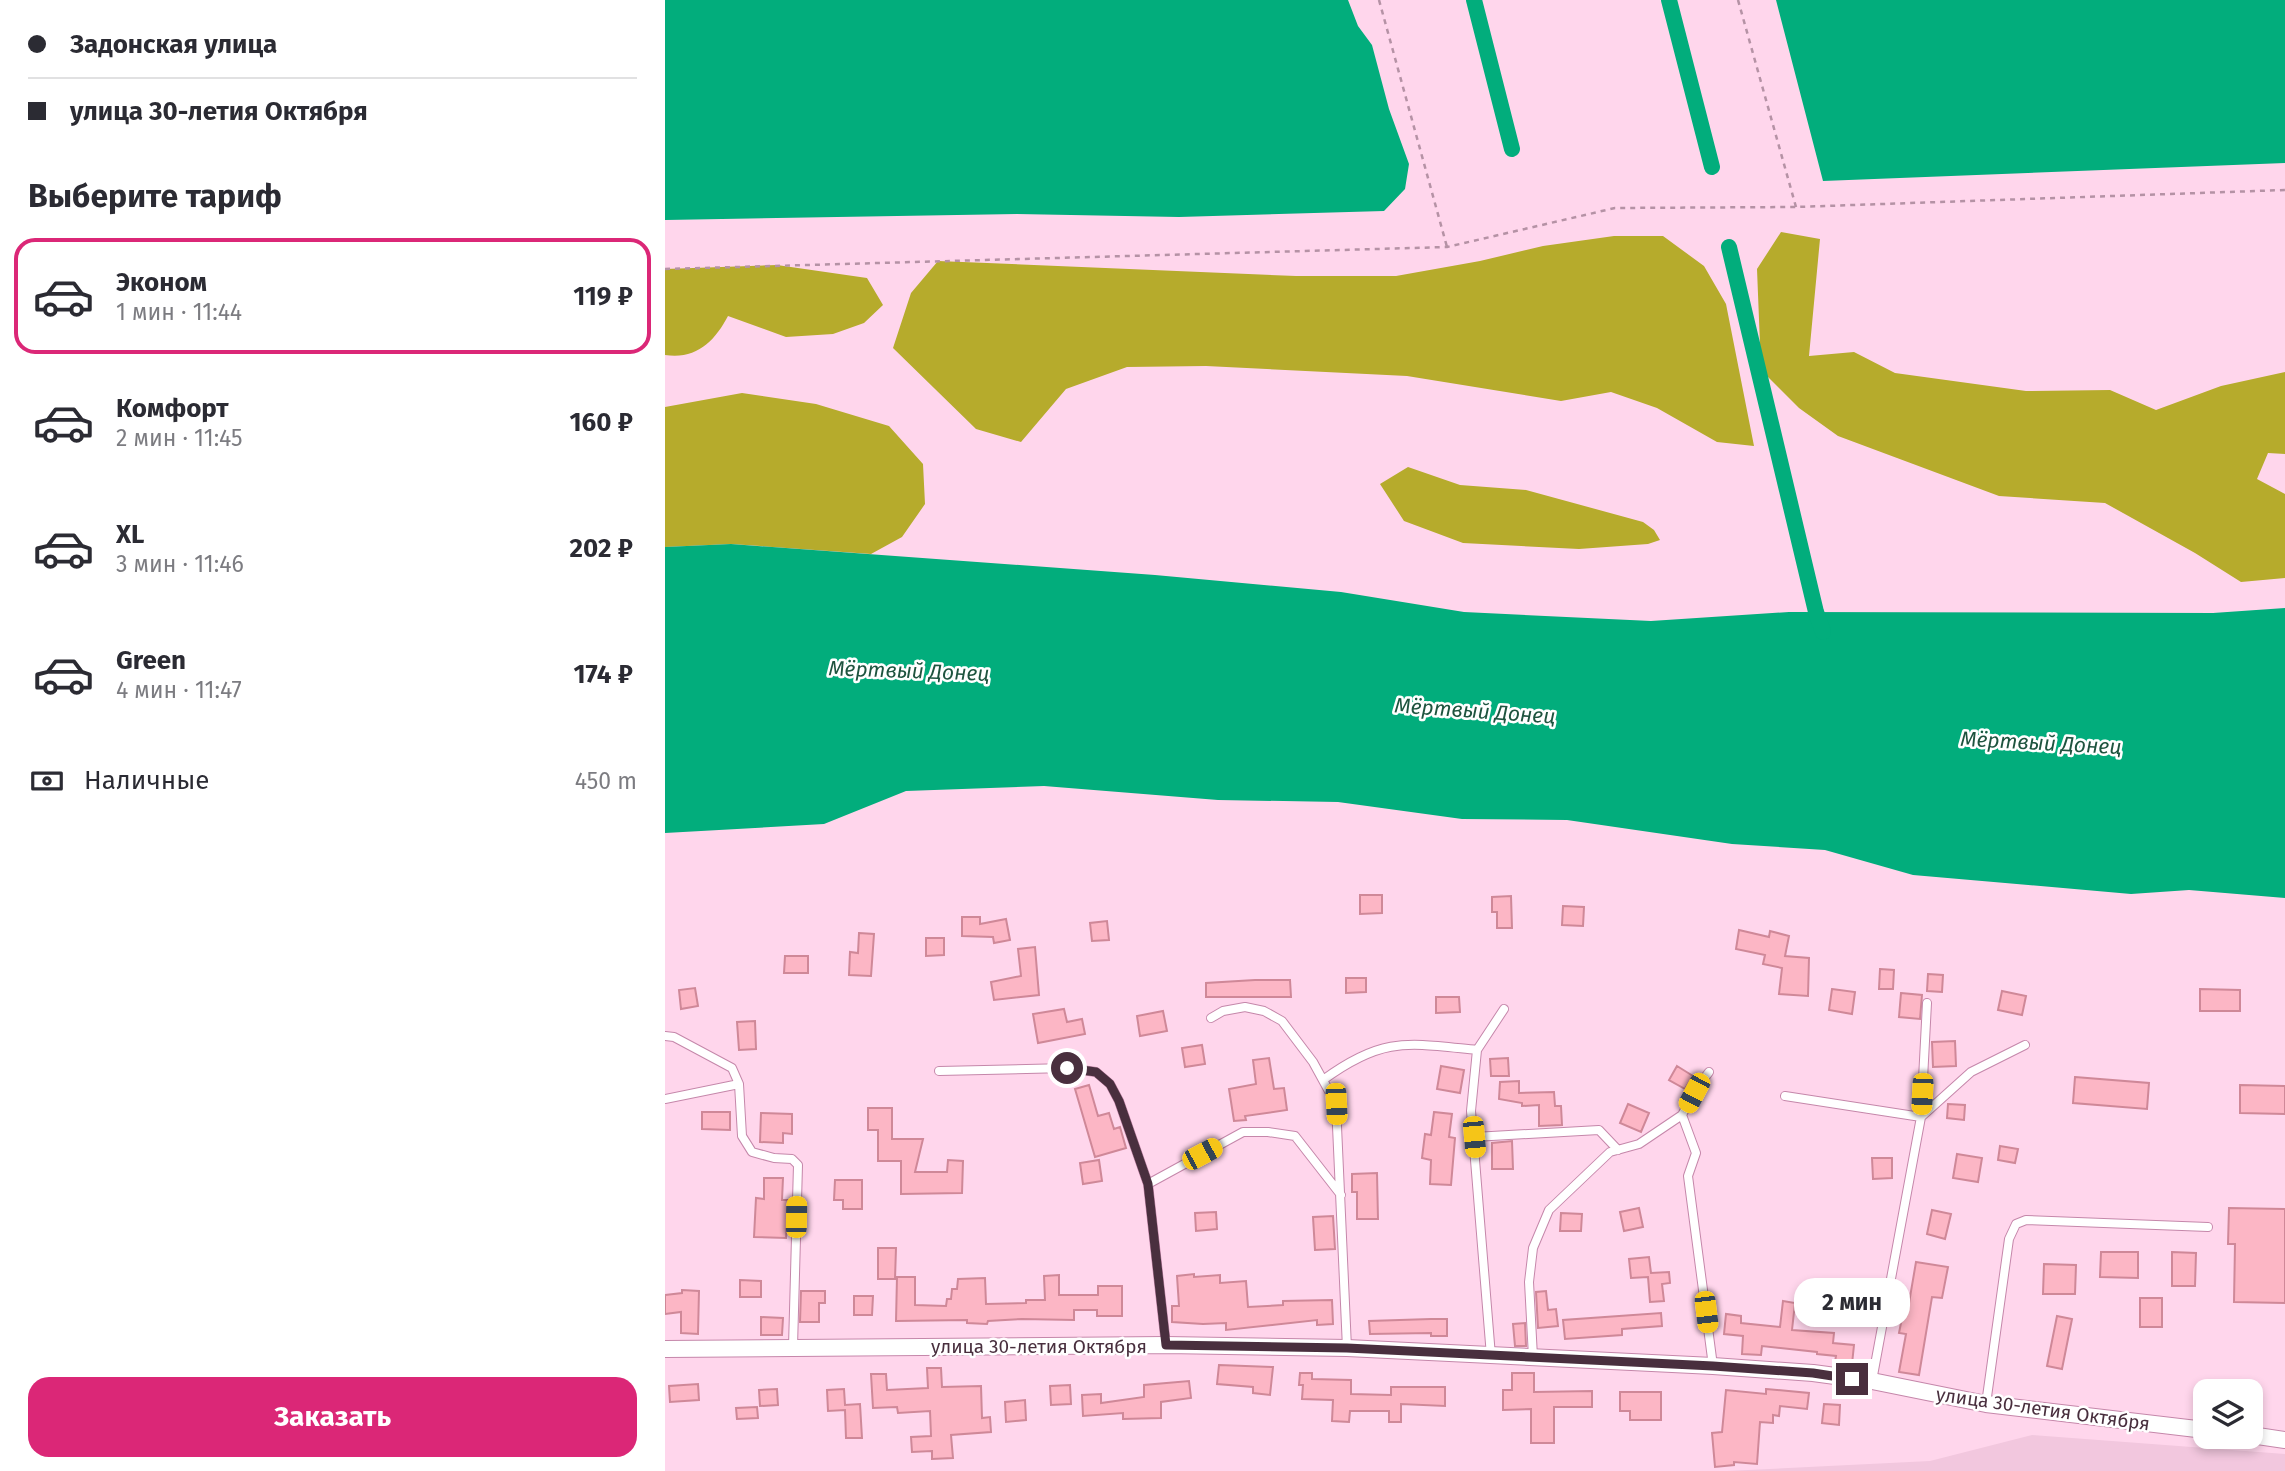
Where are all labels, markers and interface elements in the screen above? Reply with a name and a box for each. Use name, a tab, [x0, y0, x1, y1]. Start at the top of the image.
text: Задонская улица	[70, 29, 277, 60]
text: улица 30-летия Октября	[70, 96, 368, 127]
text: Выберите тариф	[28, 177, 282, 215]
icon: car	[32, 265, 95, 328]
text: Эконом	[116, 267, 207, 298]
text: 119 ₽	[573, 281, 633, 312]
text: 1 мин · 11:44	[116, 298, 242, 326]
icon: car	[32, 391, 95, 454]
text: Комфорт	[116, 393, 229, 424]
text: 160 ₽	[569, 407, 633, 438]
text: 2 мин · 11:45	[116, 424, 243, 452]
icon: car	[32, 517, 95, 580]
text: XL	[116, 519, 144, 550]
text: 202 ₽	[570, 533, 633, 564]
text: 3 мин · 11:46	[116, 550, 244, 578]
icon: car	[32, 643, 95, 706]
text: Green	[116, 645, 186, 676]
water label: Мёртвый Донец	[828, 655, 990, 687]
text: 174 ₽	[573, 659, 633, 690]
text: 4 мин · 11:47	[116, 676, 242, 704]
water label: Мёртвый Донец	[1394, 692, 1556, 730]
water label: Мёртвый Донец	[1960, 726, 2122, 760]
icon: cash	[28, 762, 66, 800]
text: Наличные	[84, 765, 209, 796]
text: 450 m	[575, 767, 637, 795]
route start	[1051, 1052, 1083, 1084]
car	[1675, 1070, 1714, 1116]
car	[1911, 1072, 1934, 1116]
car	[1325, 1082, 1348, 1126]
car	[1462, 1115, 1487, 1159]
car	[1179, 1135, 1226, 1173]
car	[786, 1196, 807, 1238]
callout: 2 мин	[1794, 1278, 1910, 1326]
text: 2 мин	[1822, 1288, 1882, 1316]
car	[1694, 1290, 1719, 1334]
street label: улица 30-летия Октября	[931, 1335, 1147, 1358]
route end	[1836, 1363, 1868, 1395]
button: Заказать	[28, 1377, 637, 1457]
map controls	[2193, 1379, 2263, 1449]
button: layers	[2193, 1379, 2263, 1449]
street label: улица 30-летия Октября	[1935, 1383, 2151, 1435]

